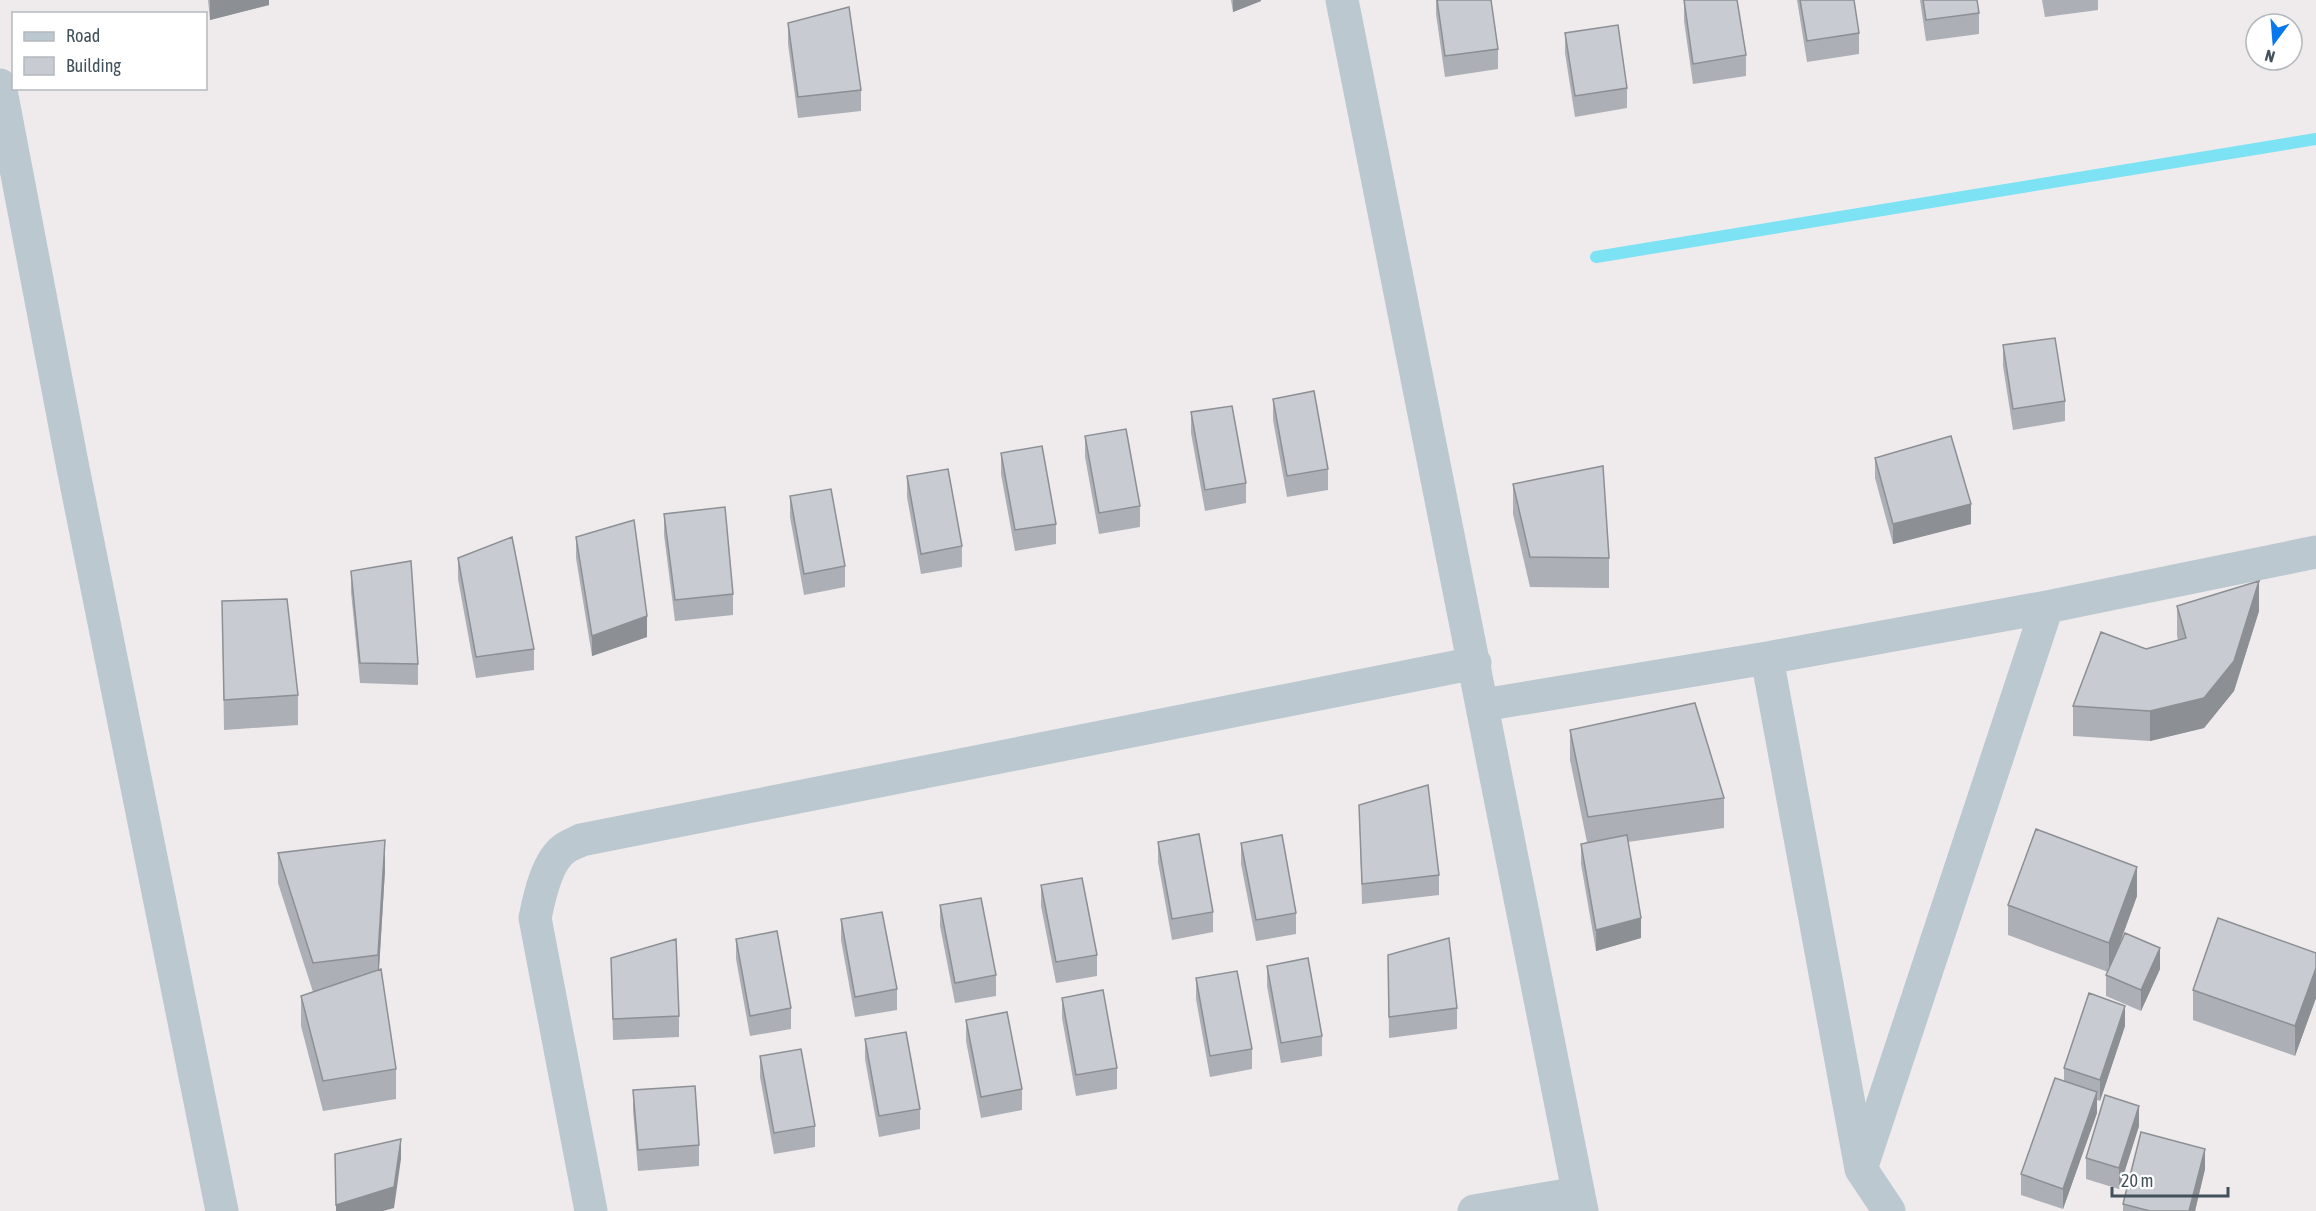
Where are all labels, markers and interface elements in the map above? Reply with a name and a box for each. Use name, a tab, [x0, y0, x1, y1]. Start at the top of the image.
legend	[12, 12, 207, 90]
north arrow	[2244, 12, 2304, 72]
text: Road	[66, 25, 100, 46]
text: N	[2263, 46, 2277, 66]
text: Building	[66, 55, 121, 76]
scale bar	[2112, 1160, 2228, 1198]
text: 20 m	[2121, 1170, 2153, 1191]

